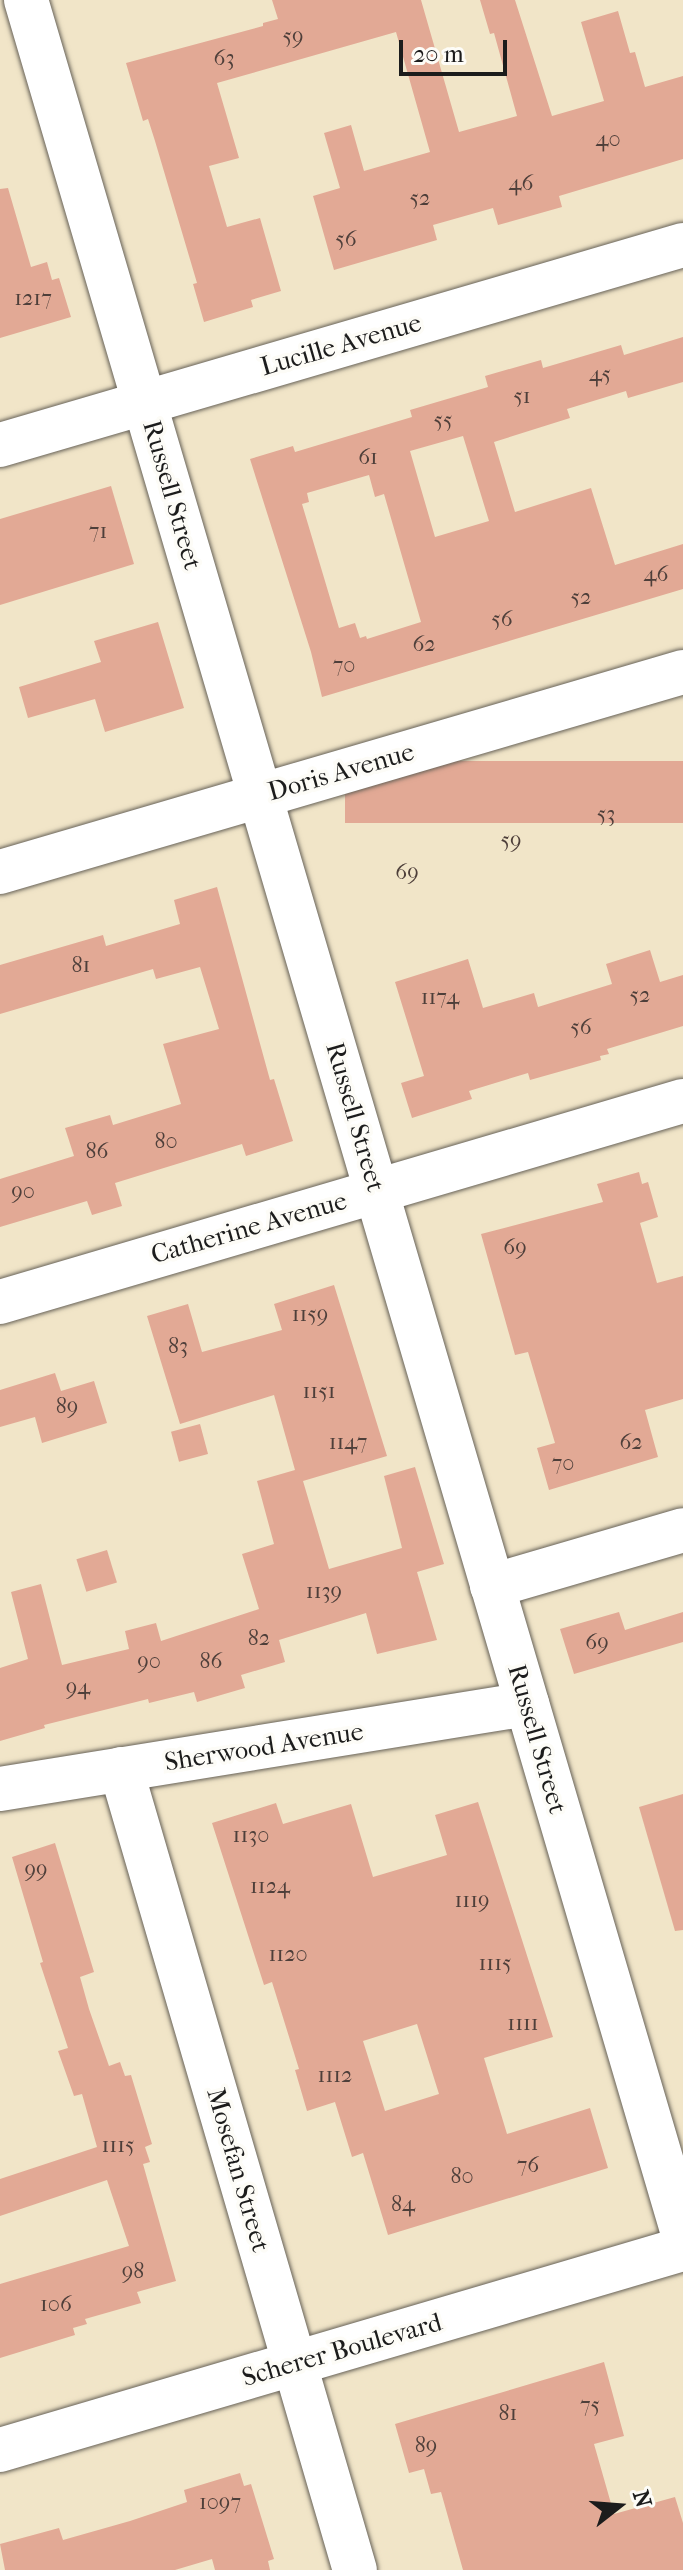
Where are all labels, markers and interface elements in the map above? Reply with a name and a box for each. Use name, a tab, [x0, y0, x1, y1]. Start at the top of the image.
house number: 59	[282, 24, 304, 50]
scale bar	[403, 24, 511, 74]
text: 20 m	[413, 40, 464, 68]
house number: 63	[214, 46, 234, 72]
house number: 40	[595, 127, 621, 153]
house number: 46	[509, 171, 533, 197]
house number: 52	[410, 186, 430, 212]
house number: 56	[335, 227, 357, 253]
house number: 1217	[14, 286, 52, 312]
street label: Lucille Avenue	[257, 307, 425, 383]
house number: 45	[589, 362, 611, 388]
house number: 51	[513, 384, 531, 410]
house number: 55	[434, 408, 452, 434]
street label: Russell Street	[136, 417, 208, 573]
house number: 61	[358, 445, 378, 471]
house number: 71	[89, 519, 107, 545]
house number: 46	[644, 562, 668, 588]
house number: 52	[571, 585, 591, 611]
house number: 56	[491, 607, 513, 633]
house number: 62	[412, 632, 436, 658]
house number: 70	[333, 653, 355, 679]
street label: Doris Avenue	[264, 736, 418, 808]
house number: 53	[597, 802, 615, 828]
house number: 59	[500, 828, 522, 854]
house number: 69	[395, 860, 419, 886]
house number: 81	[72, 953, 90, 979]
house number: 52	[630, 983, 650, 1009]
house number: 1174	[421, 985, 459, 1011]
house number: 56	[570, 1015, 592, 1041]
street label: Russell Street	[319, 1039, 391, 1195]
house number: 80	[154, 1129, 178, 1155]
house number: 86	[86, 1139, 108, 1165]
house number: 90	[11, 1179, 35, 1205]
street label: Catherine Avenue	[148, 1185, 350, 1271]
house number: 69	[503, 1235, 527, 1261]
house number: 1159	[292, 1302, 328, 1328]
house number: 83	[168, 1334, 188, 1360]
house number: 1151	[303, 1379, 335, 1405]
house number: 89	[56, 1394, 78, 1420]
house number: 1147	[329, 1430, 367, 1456]
house number: 62	[619, 1430, 643, 1456]
house number: 70	[552, 1451, 574, 1477]
house number: 1139	[306, 1579, 342, 1605]
house number: 82	[248, 1626, 270, 1652]
house number: 69	[585, 1630, 609, 1656]
house number: 90	[137, 1649, 161, 1675]
house number: 86	[200, 1649, 222, 1675]
street label: Russell Street	[501, 1661, 573, 1817]
house number: 94	[66, 1675, 90, 1701]
street label: Sherwood Avenue	[162, 1716, 366, 1778]
house number: 1130	[233, 1823, 269, 1849]
house number: 99	[24, 1857, 48, 1883]
house number: 1124	[250, 1874, 290, 1900]
house number: 1119	[454, 1888, 490, 1914]
house number: 1120	[268, 1942, 308, 1968]
house number: 1115	[479, 1951, 511, 1977]
house number: 1111	[507, 2011, 539, 2037]
house number: 1112	[318, 2063, 352, 2089]
street label: Mosefan Street	[200, 2084, 276, 2256]
house number: 1115	[102, 2133, 134, 2159]
house number: 76	[517, 2153, 539, 2179]
house number: 80	[450, 2164, 474, 2190]
house number: 84	[391, 2192, 415, 2218]
house number: 98	[122, 2259, 144, 2285]
house number: 106	[40, 2292, 72, 2318]
street label: Scherer Boulevard	[239, 2307, 445, 2393]
house number: 75	[580, 2393, 600, 2419]
house number: 81	[499, 2401, 517, 2427]
house number: 89	[415, 2433, 437, 2459]
north arrow	[579, 2466, 659, 2546]
text: N	[627, 2487, 657, 2511]
house number: 1097	[199, 2490, 241, 2516]

